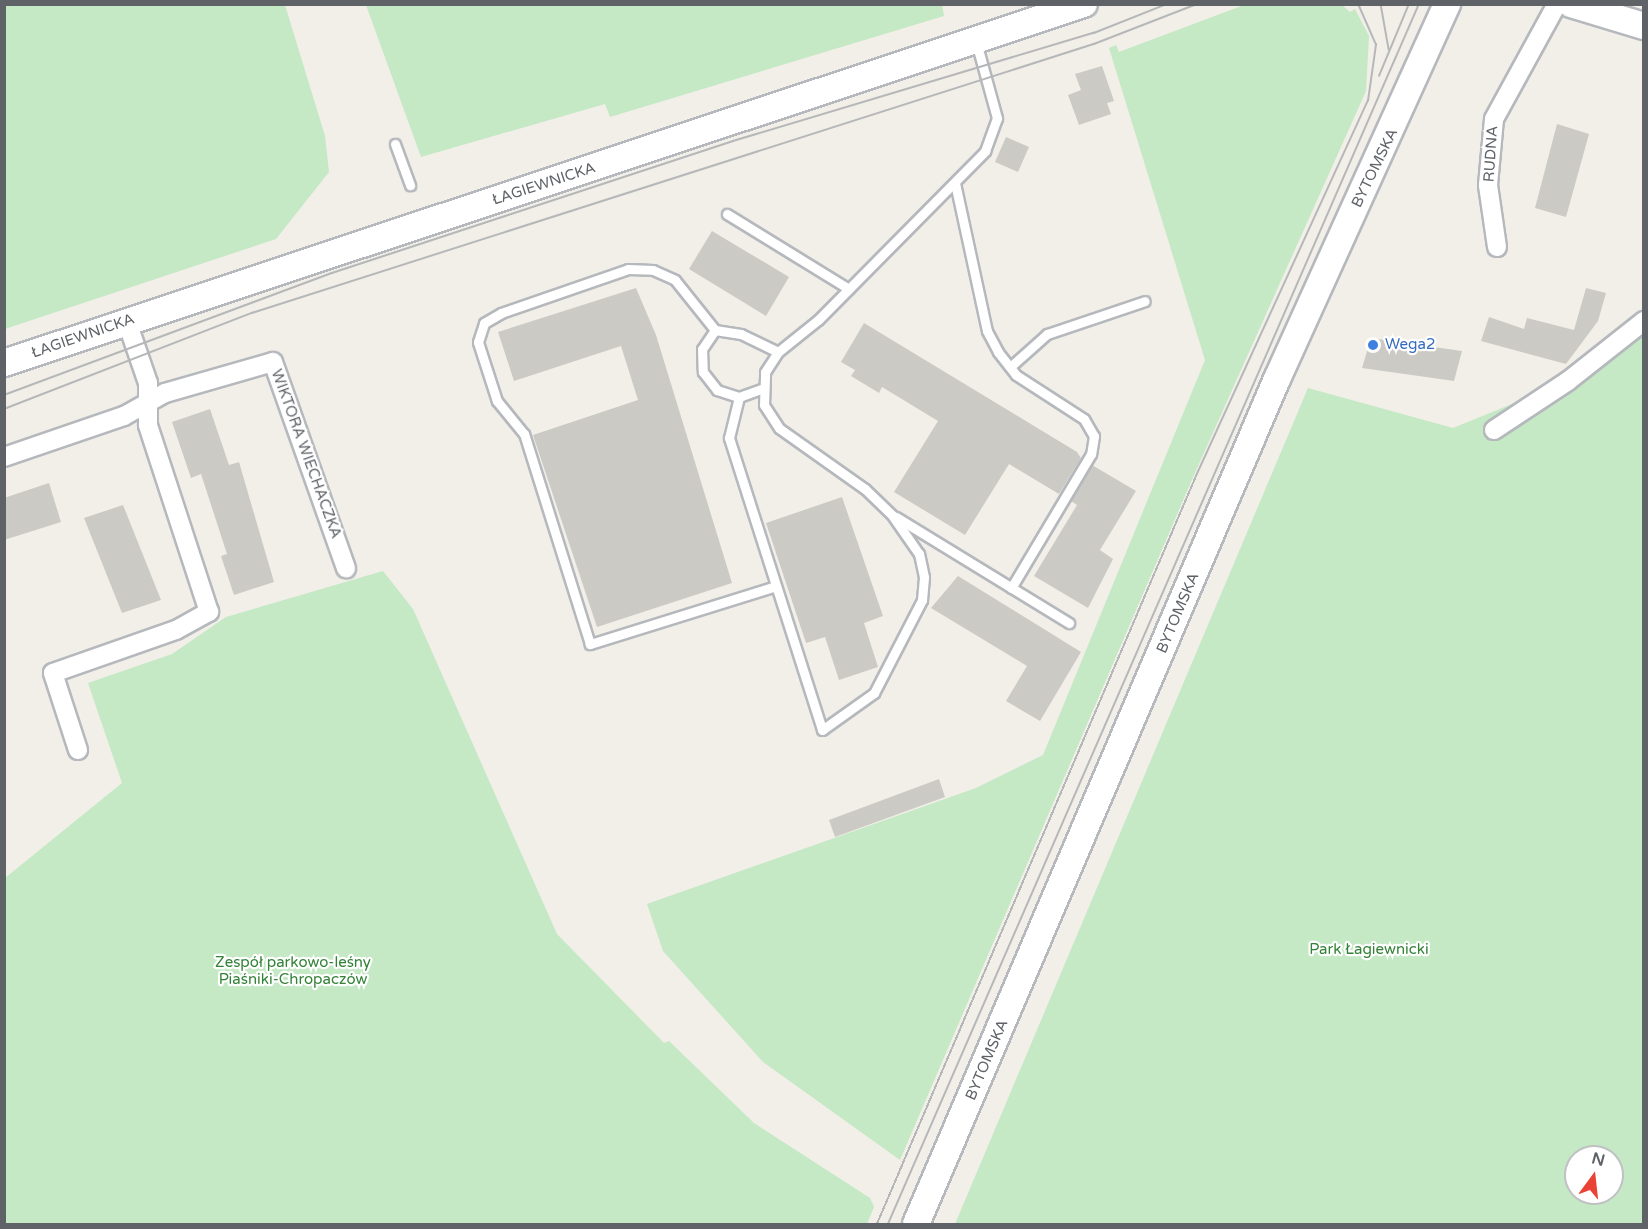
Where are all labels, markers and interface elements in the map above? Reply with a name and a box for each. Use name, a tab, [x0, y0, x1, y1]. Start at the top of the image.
street label: BYTOMSKA	[1348, 125, 1402, 211]
street label: RUDNA	[1480, 125, 1502, 183]
street label: ŁAGIEWNICKA	[490, 159, 598, 209]
street label: ŁAGIEWNICKA	[29, 310, 137, 362]
place label: Wega2	[1385, 336, 1435, 354]
marker: Wega2	[1366, 338, 1380, 352]
street label: WIKTORA WIECHACZKA	[267, 367, 345, 541]
street label: BYTOMSKA	[1153, 570, 1203, 656]
park label: Park Łagiewnicki	[1309, 941, 1429, 959]
park label: Zespół parkowo-leśny Piaśniki-Chropaczów	[215, 953, 371, 988]
street label: BYTOMSKA	[962, 1017, 1012, 1103]
north arrow	[1564, 1145, 1624, 1205]
text: N	[1589, 1148, 1607, 1171]

